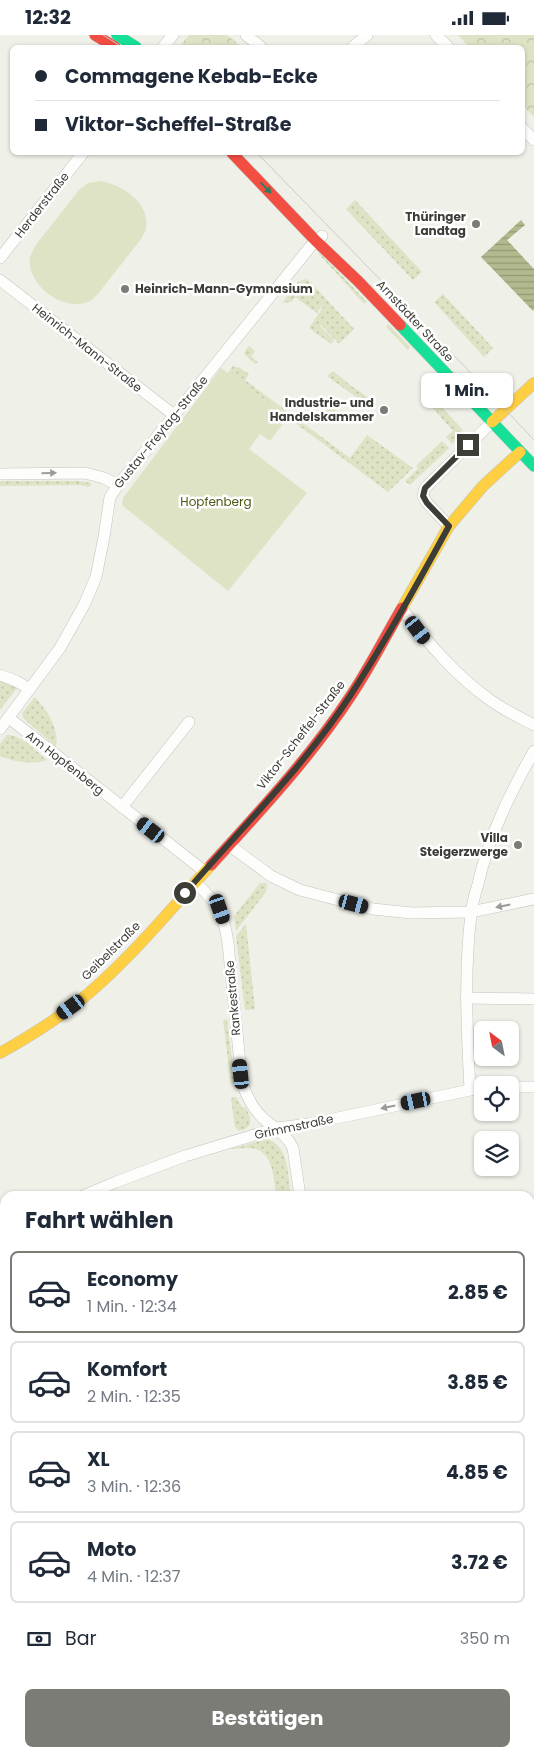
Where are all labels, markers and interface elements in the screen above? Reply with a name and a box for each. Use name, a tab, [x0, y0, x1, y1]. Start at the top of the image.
text: 12:32	[25, 4, 71, 31]
text: Commagene Kebab-Ecke	[65, 63, 318, 90]
text: Viktor-Scheffel-Straße	[65, 111, 291, 138]
street label: Herderstraße	[11, 168, 73, 241]
one-way arrow	[260, 181, 272, 193]
place label: Thüringer Landtag	[405, 208, 466, 239]
marker: Thüringer Landtag	[470, 218, 482, 230]
street label: Arnstädter Straße	[373, 276, 458, 365]
place label: Heinrich-Mann-Gymnasium	[135, 280, 313, 297]
marker: Heinrich-Mann-Gymnasium	[119, 283, 131, 295]
street label: Heinrich-Mann-Straße	[29, 299, 146, 396]
street label: Gustav-Freytag-Straße	[110, 372, 211, 492]
callout: 1 Min.	[422, 373, 514, 407]
text: 1 Min.	[445, 379, 489, 402]
place label: Industrie- und Handelskammer	[270, 394, 374, 425]
marker: Industrie- und Handelskammer	[378, 404, 390, 416]
route end	[457, 434, 479, 456]
one-way arrow	[41, 469, 57, 477]
park label: Hopfenberg	[180, 493, 252, 510]
car	[402, 614, 433, 646]
street label: Viktor-Scheffel-Straße	[253, 677, 349, 793]
street label: Am Hopfenberg	[23, 727, 108, 799]
car	[134, 815, 167, 845]
place label: Villa Steigerzwerge	[420, 829, 509, 860]
marker: Villa Steigerzwerge	[512, 839, 524, 851]
route start	[174, 882, 196, 904]
car	[208, 892, 231, 926]
car	[337, 893, 370, 915]
one-way arrow	[495, 902, 510, 910]
street label: Geibelstraße	[77, 917, 144, 984]
street label: Rankestraße	[221, 960, 244, 1036]
car	[54, 992, 87, 1022]
north arrow	[474, 1021, 519, 1066]
map controls	[474, 1021, 519, 1176]
car	[231, 1058, 250, 1090]
button: locate	[474, 1076, 519, 1121]
car	[399, 1091, 432, 1111]
one-way arrow	[380, 1103, 395, 1111]
street label: Grimmstraße	[253, 1110, 335, 1143]
button: layers	[474, 1131, 519, 1176]
text: Fahrt wählen	[25, 1205, 174, 1236]
text: Economy	[87, 1266, 178, 1293]
icon: car	[27, 1270, 72, 1315]
text: 2.85 €	[448, 1279, 508, 1306]
text: 1 Min. · 12:34	[87, 1295, 177, 1318]
text: Komfort	[87, 1356, 167, 1383]
icon: car	[27, 1360, 72, 1405]
text: 3.85 €	[447, 1369, 508, 1396]
text: 2 Min. · 12:35	[87, 1385, 181, 1408]
text: XL	[87, 1446, 110, 1473]
icon: car	[27, 1450, 72, 1495]
text: 4.85 €	[446, 1459, 508, 1486]
text: 3 Min. · 12:36	[87, 1475, 181, 1498]
text: Moto	[87, 1536, 136, 1563]
icon: car	[27, 1540, 72, 1585]
text: 3.72 €	[451, 1549, 508, 1576]
text: 4 Min. · 12:37	[87, 1565, 180, 1588]
icon: cash	[25, 1625, 53, 1653]
text: Bar	[65, 1625, 97, 1652]
text: 350 m	[460, 1627, 510, 1650]
button: Bestätigen	[25, 1689, 510, 1747]

